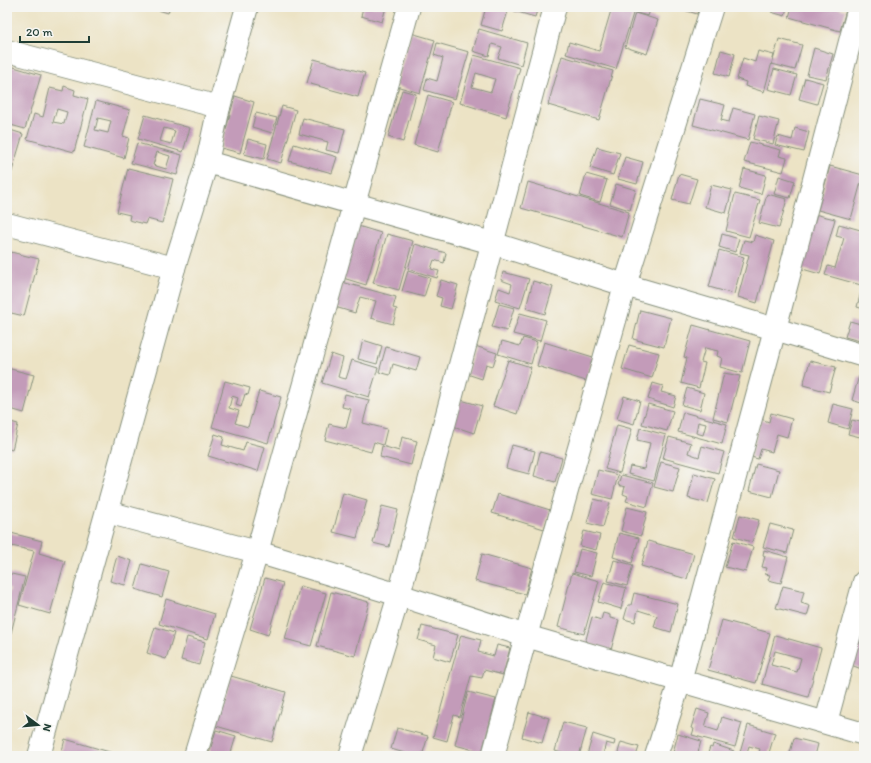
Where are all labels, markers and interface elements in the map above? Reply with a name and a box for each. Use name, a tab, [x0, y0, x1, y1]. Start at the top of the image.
scale bar	[20, 18, 89, 44]
text: 20 m	[26, 25, 53, 39]
north arrow	[18, 705, 58, 745]
text: N	[40, 722, 54, 733]

